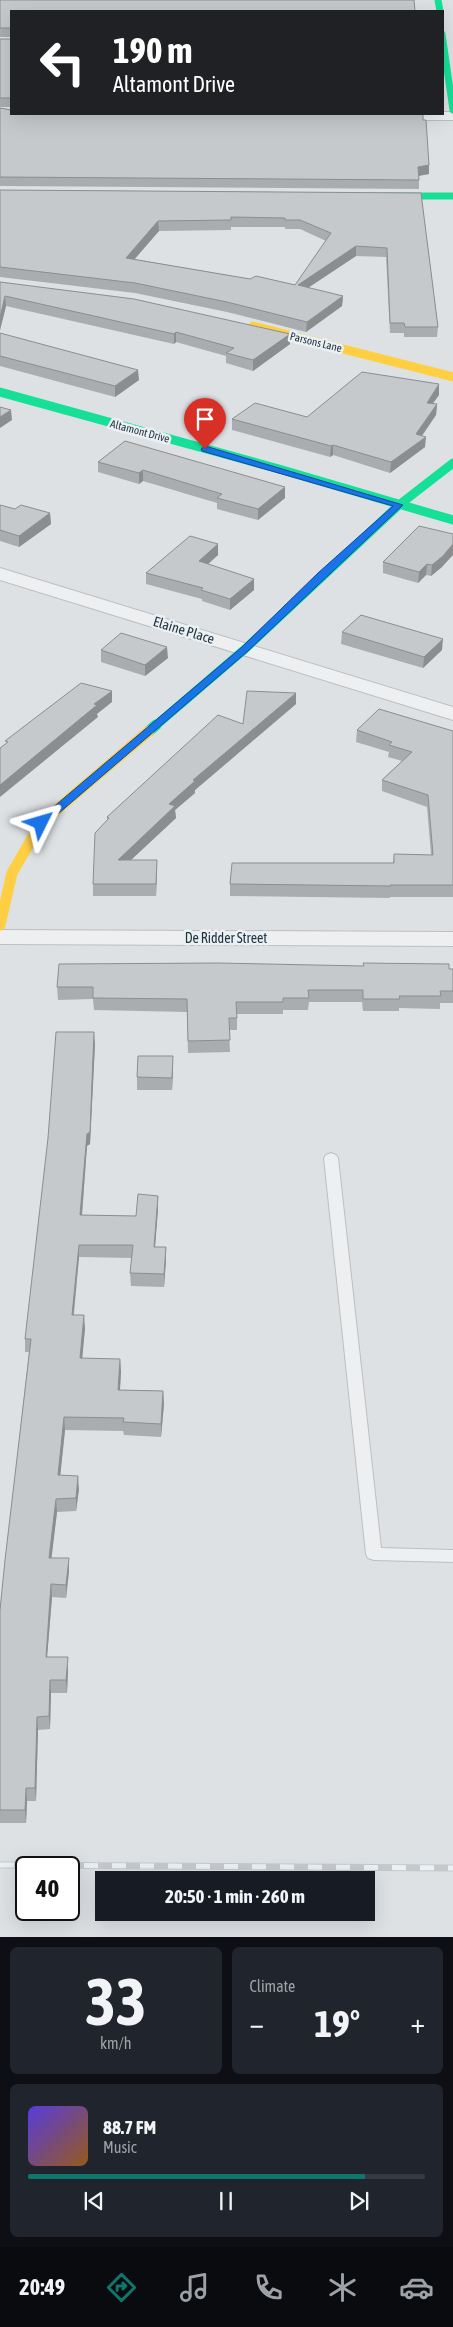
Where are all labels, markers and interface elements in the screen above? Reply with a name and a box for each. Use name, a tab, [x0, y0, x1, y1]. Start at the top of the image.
icon: left	[30, 30, 95, 95]
text: 190 m	[113, 30, 192, 70]
text: Altamont Drive	[113, 71, 235, 97]
street label: Parsons Lane	[289, 330, 343, 354]
pin	[184, 398, 226, 449]
icon: arrive	[191, 405, 219, 433]
street label: Altamont Drive	[109, 417, 171, 445]
street label: Elaine Place	[151, 613, 217, 647]
position arrow	[14, 796, 66, 848]
street label: De Ridder Street	[185, 930, 267, 946]
speed limit sign: 40	[15, 1856, 80, 1921]
text: 20:50 · 1 min · 260 m	[165, 1885, 305, 1907]
text: 33	[85, 1964, 146, 2039]
text: Climate	[250, 1977, 295, 1995]
text: 19°	[314, 2002, 360, 2045]
text: −	[250, 2007, 264, 2039]
text: +	[410, 2007, 425, 2039]
text: km/h	[100, 2034, 132, 2052]
text: 88.7 FM	[103, 2116, 156, 2138]
text: Music	[103, 2138, 137, 2156]
icon: previous	[80, 2187, 108, 2215]
icon: pause	[212, 2187, 240, 2215]
icon: next	[345, 2187, 373, 2215]
icon: directions	[104, 2270, 139, 2305]
icon: music	[177, 2270, 212, 2305]
icon: phone	[251, 2270, 286, 2305]
icon: climate	[325, 2270, 360, 2305]
icon: car	[399, 2270, 434, 2305]
text: 20:49	[19, 2274, 65, 2300]

